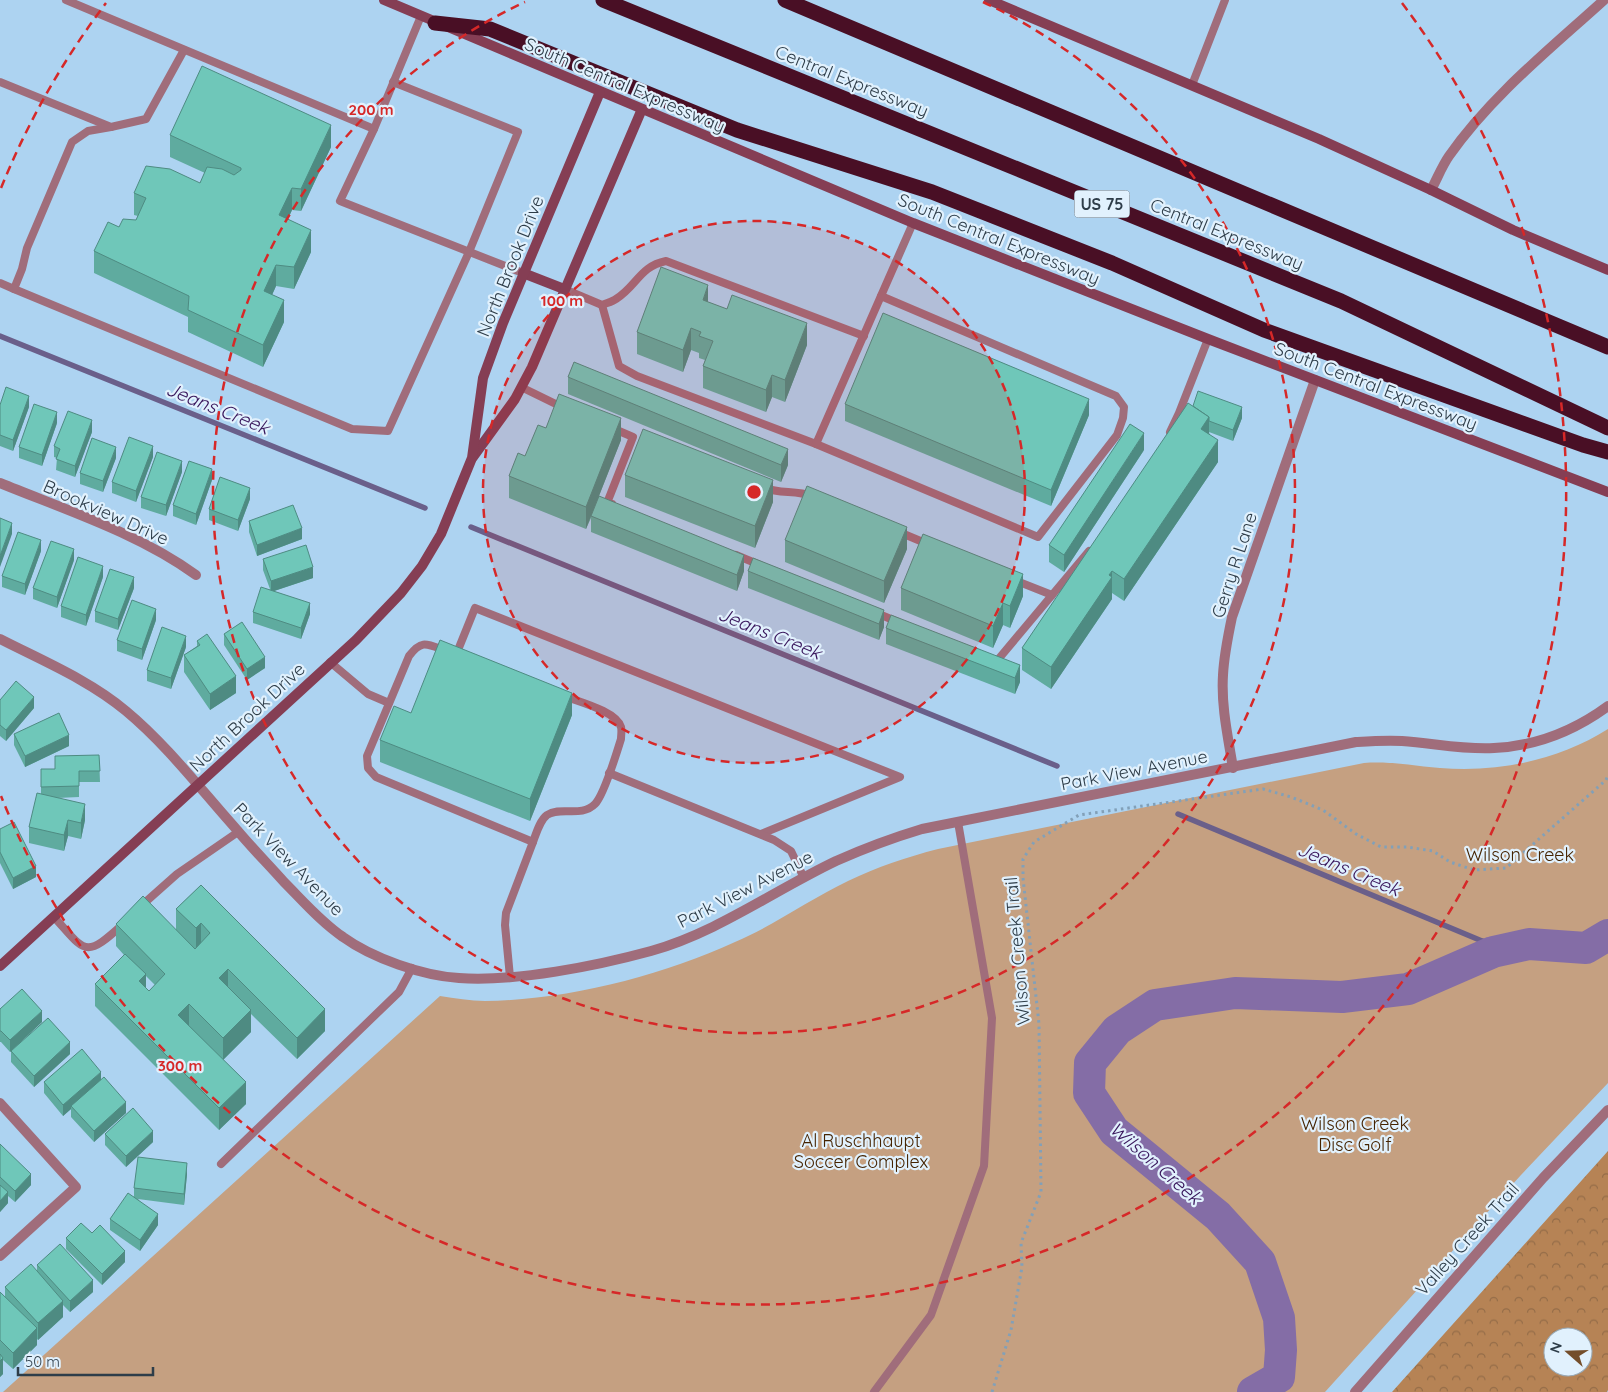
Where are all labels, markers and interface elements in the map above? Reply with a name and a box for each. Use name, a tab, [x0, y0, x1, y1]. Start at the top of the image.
street label: South Central Expressway	[521, 32, 729, 138]
street label: Central Expressway	[772, 40, 932, 122]
text: 200 m	[349, 100, 394, 119]
street label: South Central Expressway	[895, 188, 1103, 290]
road number: US 75	[1074, 190, 1130, 218]
street label: North Brook Drive	[471, 192, 549, 340]
street label: Central Expressway	[1147, 193, 1307, 275]
text: 100 m	[541, 291, 583, 310]
street label: South Central Expressway	[1271, 337, 1481, 435]
water label: Jeans Creek	[163, 376, 275, 440]
street label: Brookview Drive	[40, 474, 172, 550]
centre of rings	[745, 483, 763, 501]
street label: Gerry R Lane	[1206, 509, 1262, 621]
water label: Jeans Creek	[715, 601, 827, 665]
street label: North Brook Drive	[184, 657, 310, 777]
street label: Park View Avenue	[1059, 744, 1209, 796]
street label: Park View Avenue	[229, 797, 349, 921]
water label: Jeans Creek	[1294, 837, 1406, 902]
park label: Wilson Creek	[1466, 843, 1574, 866]
street label: Park View Avenue	[673, 845, 817, 933]
street label: Wilson Creek Trail	[999, 876, 1035, 1026]
text: 300 m	[158, 1056, 202, 1075]
park label: Wilson Creek Disc Golf	[1301, 1112, 1409, 1156]
water label: Wilson Creek	[1105, 1116, 1208, 1211]
park label: Al Ruschhaupt Soccer Complex	[794, 1129, 928, 1173]
street label: Valley Creek Trail	[1410, 1178, 1524, 1300]
north arrow	[1543, 1327, 1593, 1377]
text: N	[1546, 1340, 1566, 1355]
scale bar	[18, 1344, 152, 1376]
text: 50 m	[25, 1352, 60, 1371]

